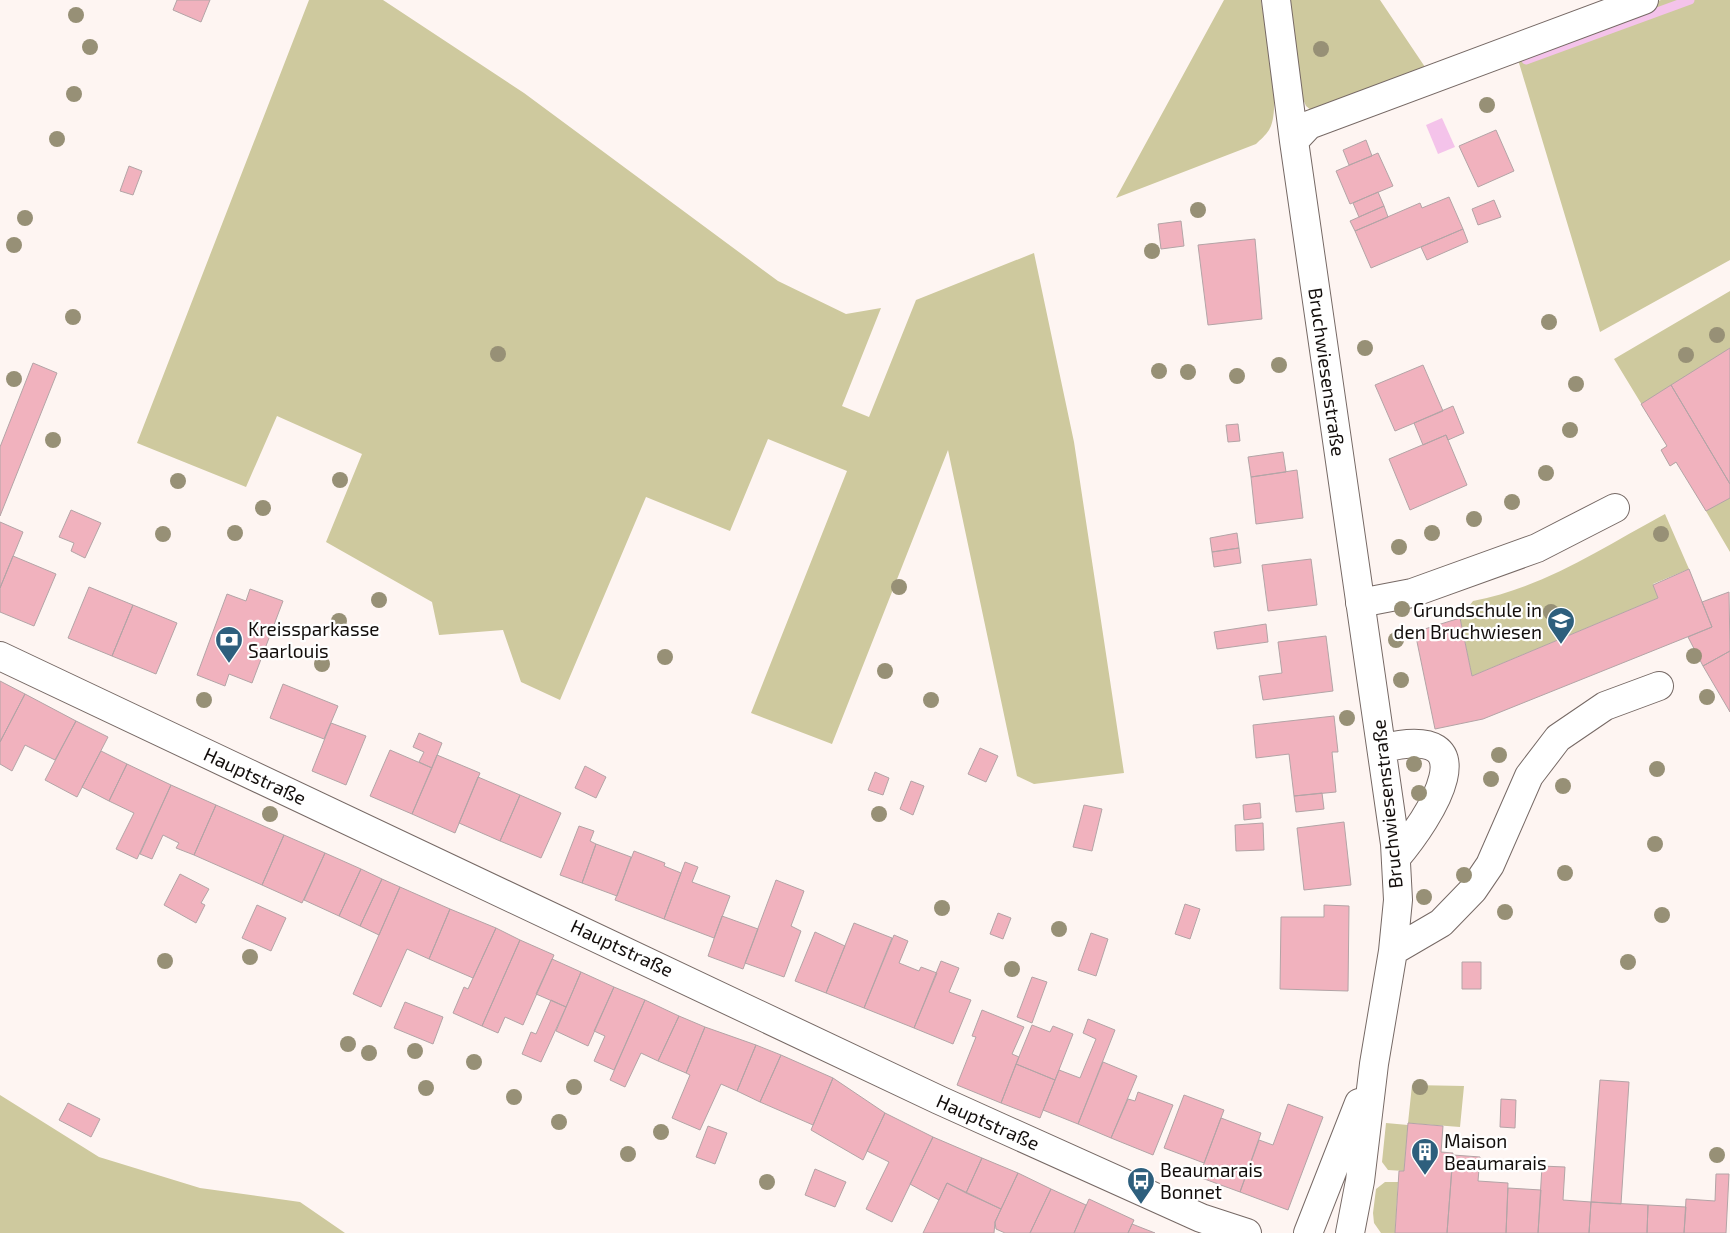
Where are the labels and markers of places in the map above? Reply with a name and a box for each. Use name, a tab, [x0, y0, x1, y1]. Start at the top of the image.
place label: Grundschule in den Bruchwiesen	[1394, 598, 1542, 643]
school or university icon: Grundschule in den Bruchwiesen	[1546, 606, 1576, 645]
place label: Kreissparkasse Saarlouis	[248, 617, 380, 662]
bank icon: Kreissparkasse Saarlouis	[214, 625, 244, 664]
place label: Maison Beaumarais	[1444, 1129, 1547, 1174]
building icon: Maison Beaumarais	[1410, 1137, 1440, 1176]
place label: Beaumarais Bonnet	[1160, 1158, 1263, 1203]
bus stop icon: Beaumarais Bonnet	[1126, 1166, 1156, 1205]

